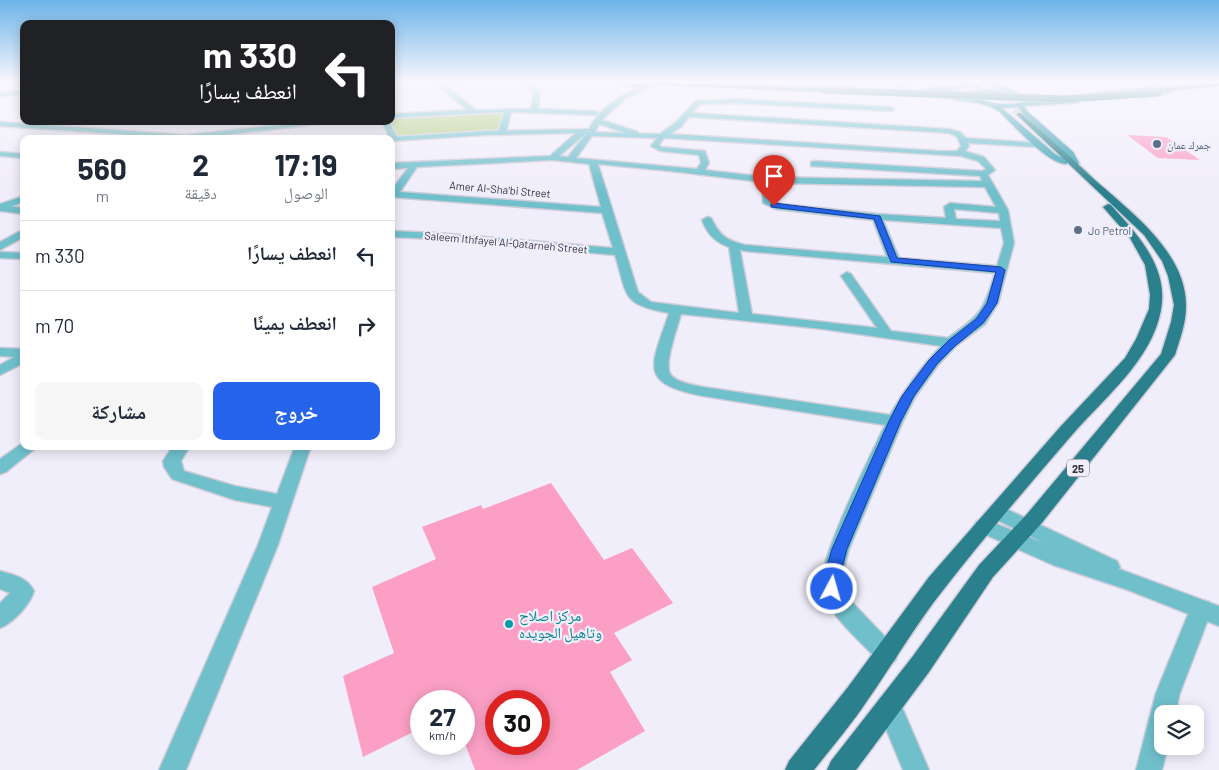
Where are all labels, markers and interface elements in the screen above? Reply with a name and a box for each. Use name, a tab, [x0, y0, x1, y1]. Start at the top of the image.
text: 330 m	[203, 33, 297, 75]
icon: left	[315, 40, 380, 105]
text: انعطف يسارًا	[199, 77, 297, 103]
marker: جمرك عمان	[1151, 138, 1163, 150]
place label: جمرك عمان	[1167, 138, 1211, 152]
text: 2	[192, 146, 209, 182]
text: 17:19	[275, 146, 337, 182]
text: 560	[78, 150, 127, 186]
pin	[753, 155, 795, 206]
icon: arrive	[760, 162, 788, 190]
street label: Amer Al-Sha‘bi Street	[449, 178, 551, 200]
text: دقيقة	[184, 183, 217, 202]
text: الوصول	[284, 183, 328, 202]
text: m	[96, 186, 109, 205]
marker: Jo Petrol	[1072, 224, 1084, 236]
place label: Jo Petrol	[1088, 224, 1131, 237]
street label: Saleem Ithfayel Al-Qatarneh Street	[424, 228, 588, 256]
text: انعطف يسارًا	[247, 241, 337, 264]
icon: left	[352, 242, 380, 270]
text: 330 m	[35, 244, 85, 267]
text: انعطف يمينًا	[253, 311, 337, 334]
icon: right	[352, 312, 380, 340]
text: 70 m	[35, 314, 74, 337]
button: مشاركة	[35, 382, 203, 440]
button: خروج	[213, 382, 380, 440]
road number: 25	[1067, 459, 1089, 476]
position arrow	[805, 562, 857, 614]
place label: مركز اصلاح وتاهيل الجويده	[519, 606, 602, 643]
marker: مركز اصلاح وتاهيل الجويده	[503, 618, 515, 630]
speed limit sign: 30	[485, 690, 550, 755]
text: 27	[429, 701, 456, 731]
map controls	[1154, 705, 1204, 755]
button: layers	[1154, 705, 1204, 755]
text: km/h	[429, 728, 456, 742]

